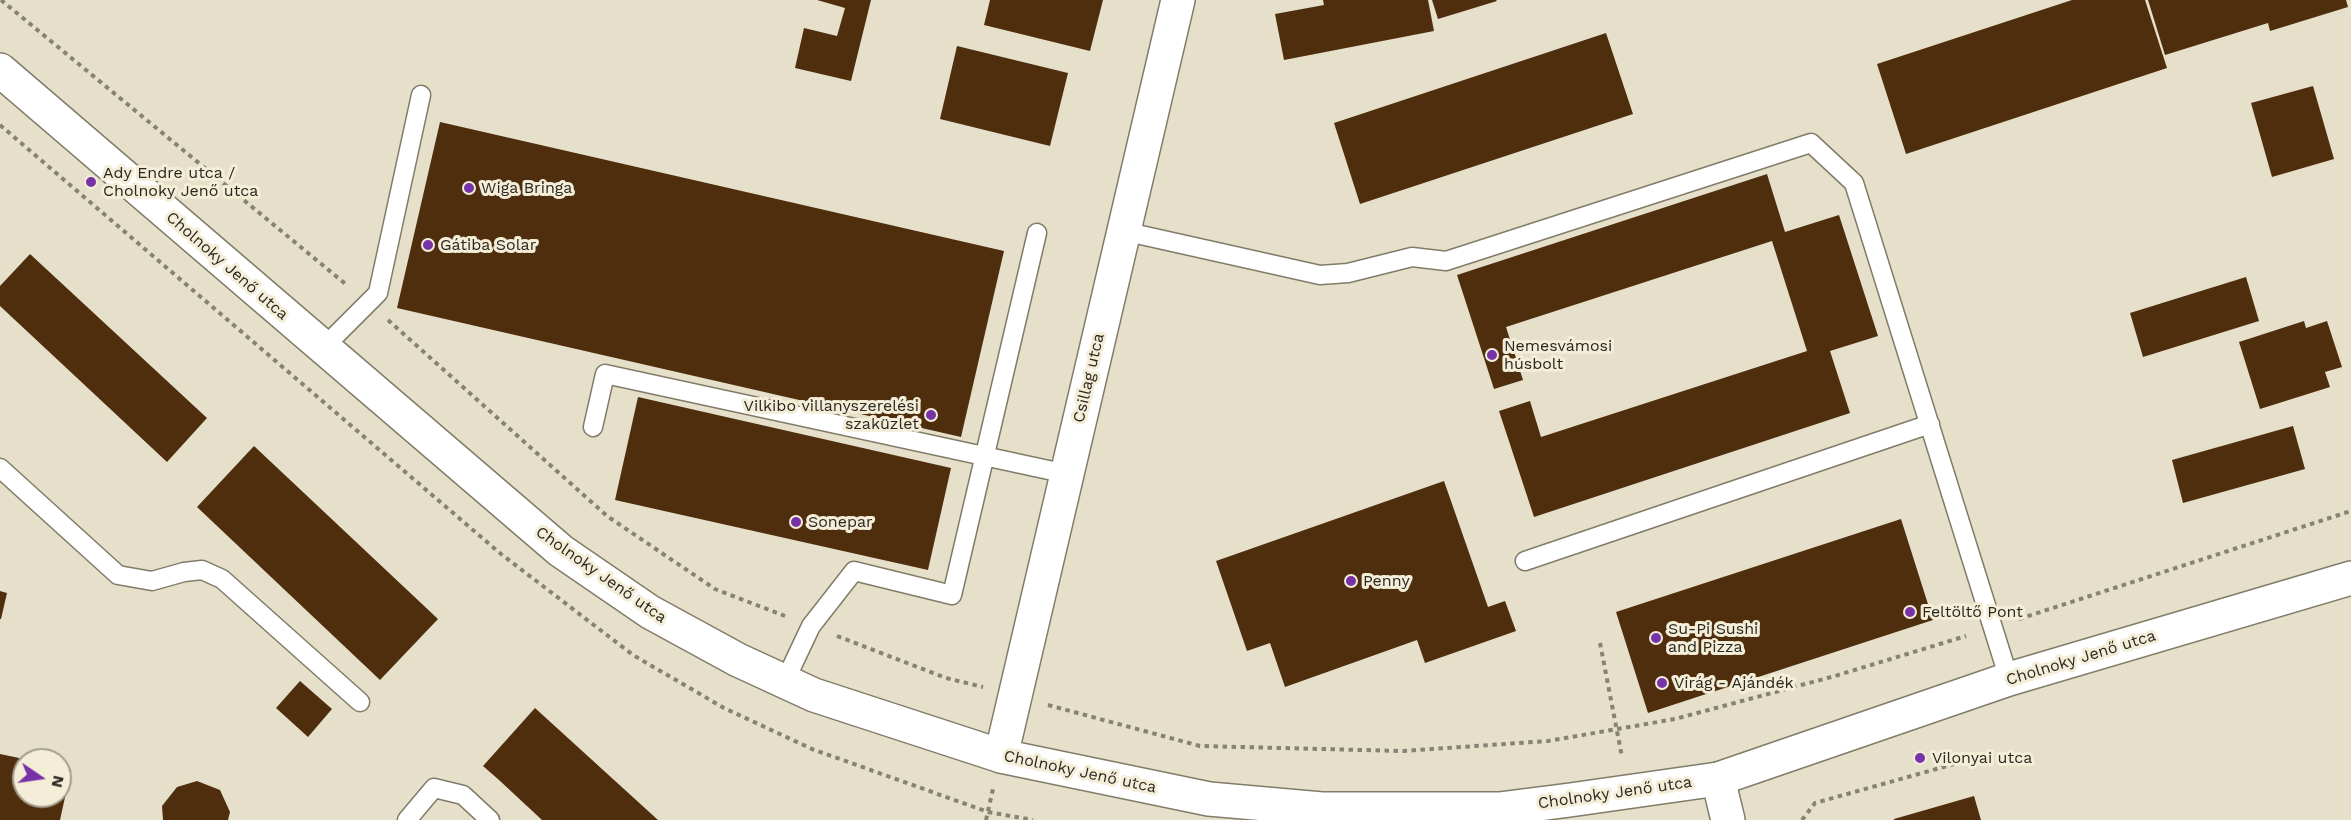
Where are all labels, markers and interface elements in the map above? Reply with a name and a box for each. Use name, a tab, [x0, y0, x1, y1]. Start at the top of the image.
place label: Ady Endre utca / Cholnoky Jenő utca	[103, 163, 258, 201]
marker: Ady Endre utca / Cholnoky Jenő utca	[84, 175, 98, 189]
place label: Wiga Bringa	[481, 178, 572, 198]
marker: Wiga Bringa	[462, 181, 476, 195]
street label: Cholnoky Jenő utca	[162, 208, 292, 324]
place label: Gátiba Solar	[440, 235, 536, 255]
marker: Gátiba Solar	[421, 238, 435, 252]
street label: Csillag utca	[1069, 331, 1109, 425]
place label: Nemesvámosi húsbolt	[1504, 336, 1612, 374]
marker: Nemesvámosi húsbolt	[1485, 348, 1499, 362]
place label: Vilkibo villanyszerelési szaküzlet	[744, 396, 919, 434]
marker: Vilkibo villanyszerelési szaküzlet	[924, 408, 938, 422]
place label: Sonepar	[808, 512, 873, 532]
marker: Sonepar	[789, 515, 803, 529]
street label: Cholnoky Jenő utca	[532, 523, 670, 627]
place label: Penny	[1363, 571, 1410, 591]
marker: Penny	[1344, 574, 1358, 588]
place label: Feltöltő Pont	[1922, 602, 2023, 622]
marker: Feltöltő Pont	[1903, 605, 1917, 619]
place label: Su-Pi Sushi and Pizza	[1668, 619, 1758, 657]
street label: Cholnoky Jenő utca	[2004, 626, 2158, 690]
marker: Su-Pi Sushi and Pizza	[1649, 631, 1663, 645]
place label: Virág - Ajándék	[1674, 673, 1794, 693]
marker: Virág - Ajándék	[1655, 676, 1669, 690]
street label: Cholnoky Jenő utca	[1002, 746, 1158, 798]
north arrow	[12, 748, 72, 808]
place label: Vilonyai utca	[1932, 748, 2032, 768]
marker: Vilonyai utca	[1913, 751, 1927, 765]
street label: Cholnoky Jenő utca	[1537, 773, 1693, 813]
text: N	[47, 774, 69, 790]

